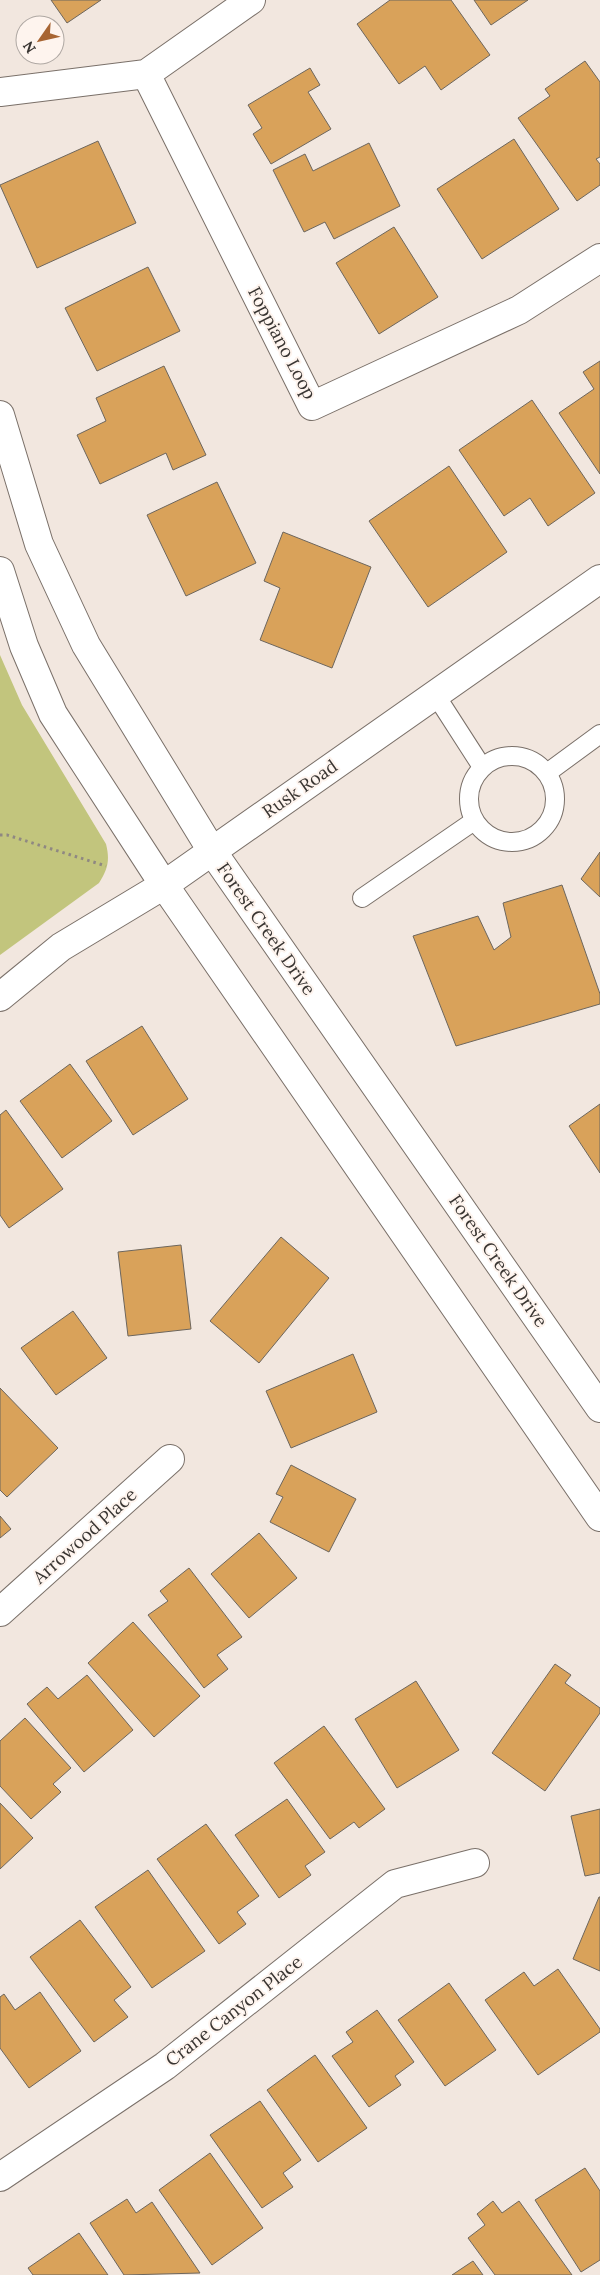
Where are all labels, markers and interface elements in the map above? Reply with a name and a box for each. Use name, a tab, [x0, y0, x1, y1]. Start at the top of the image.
north arrow	[15, 15, 65, 65]
text: N	[19, 38, 40, 57]
street label: Foppiano Loop	[243, 282, 322, 403]
street label: Rusk Road	[258, 754, 342, 823]
street label: Forest Creek Drive	[212, 858, 321, 1000]
street label: Forest Creek Drive	[444, 1190, 553, 1332]
street label: Arrowood Place	[27, 1483, 142, 1589]
street label: Crane Canyon Place	[161, 1950, 307, 2071]

